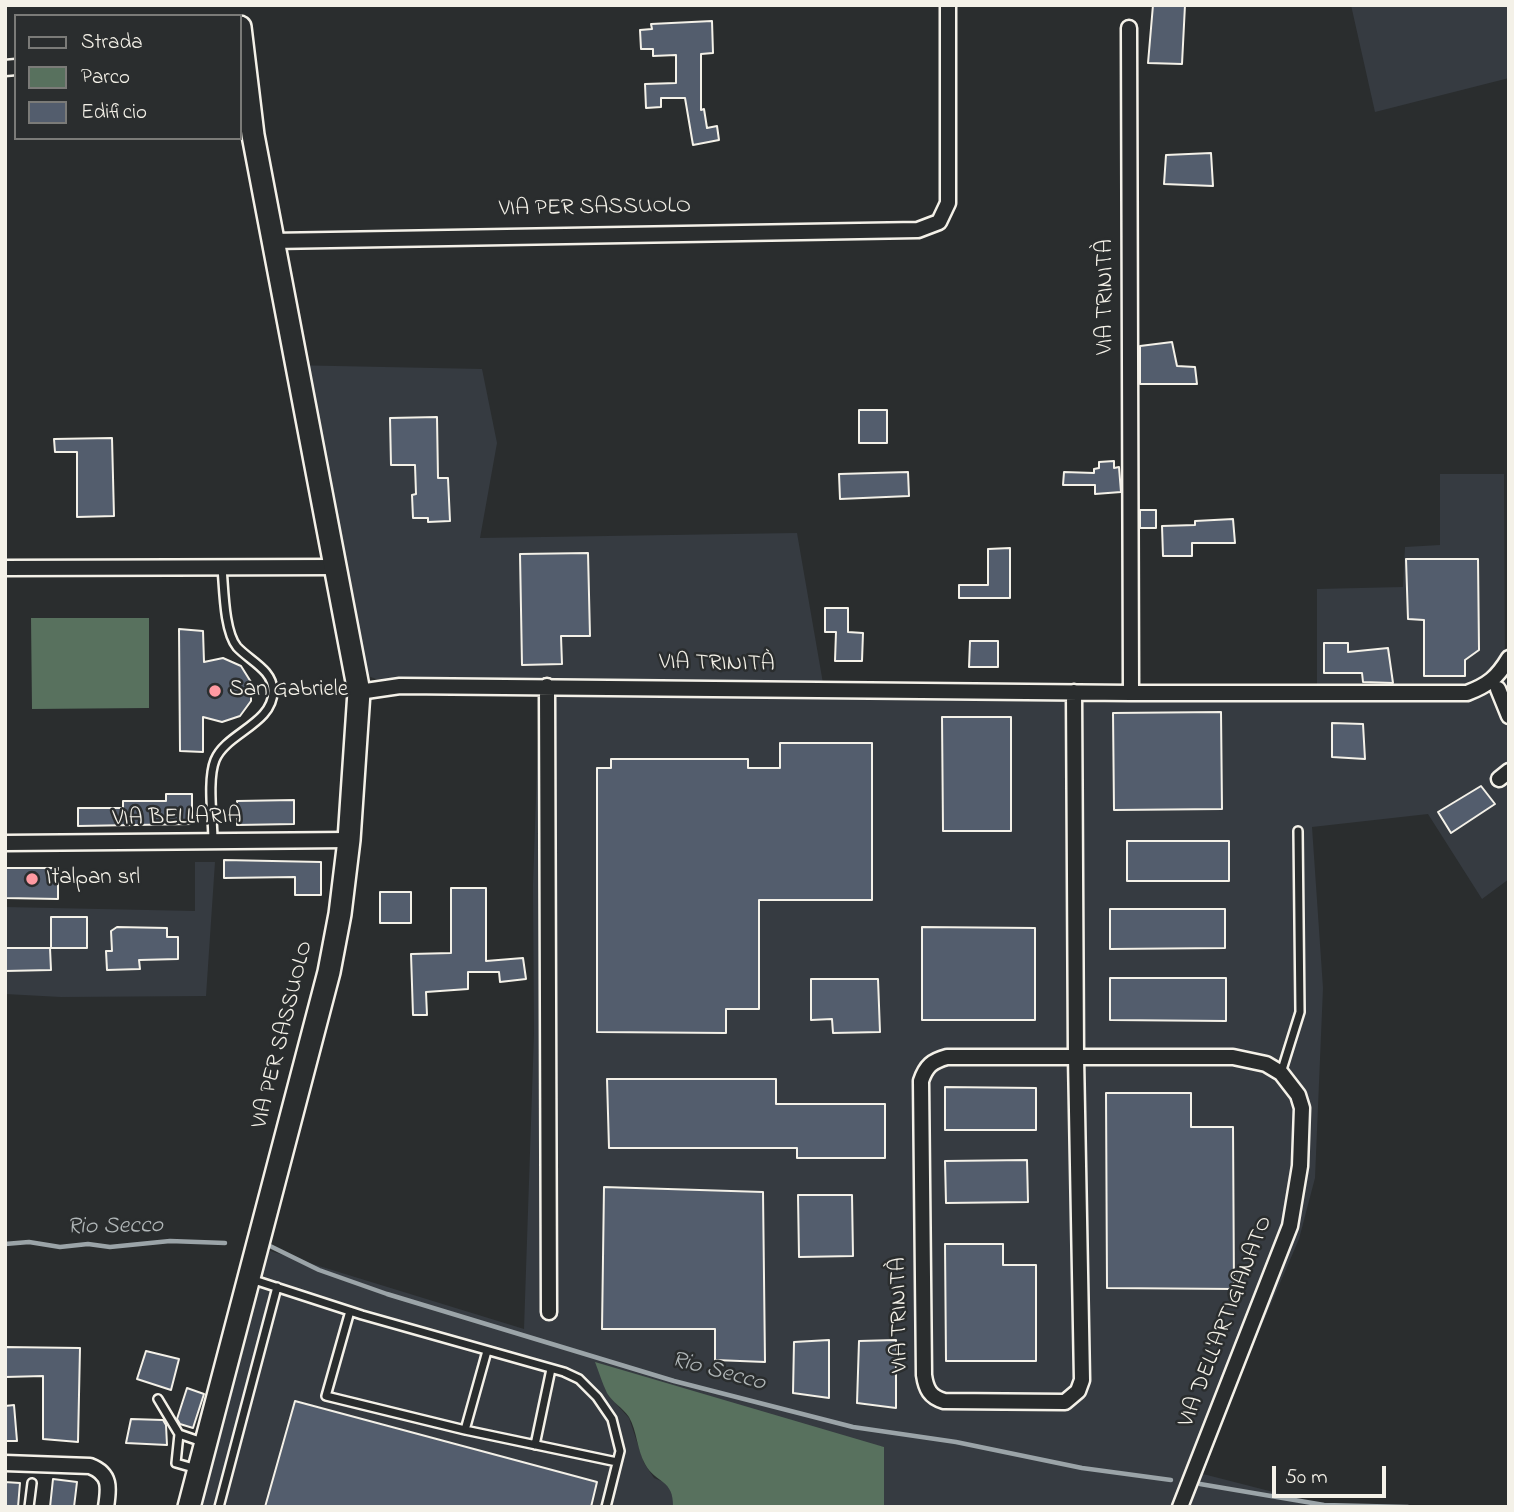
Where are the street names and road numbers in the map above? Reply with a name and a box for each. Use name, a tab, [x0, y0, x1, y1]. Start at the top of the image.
street label: VIA PER SASSUOLO	[499, 194, 691, 224]
street label: VIA TRINITÀ	[1093, 239, 1121, 355]
street label: VIA TRINITÀ	[659, 650, 775, 680]
street label: VIA BELLARIA	[112, 804, 242, 834]
street label: VIA PER SASSUOLO	[247, 938, 321, 1132]
street label: VIA DELL'ARTIGIANATO	[1174, 1213, 1280, 1431]
street label: VIA TRINITÀ	[886, 1257, 916, 1373]

